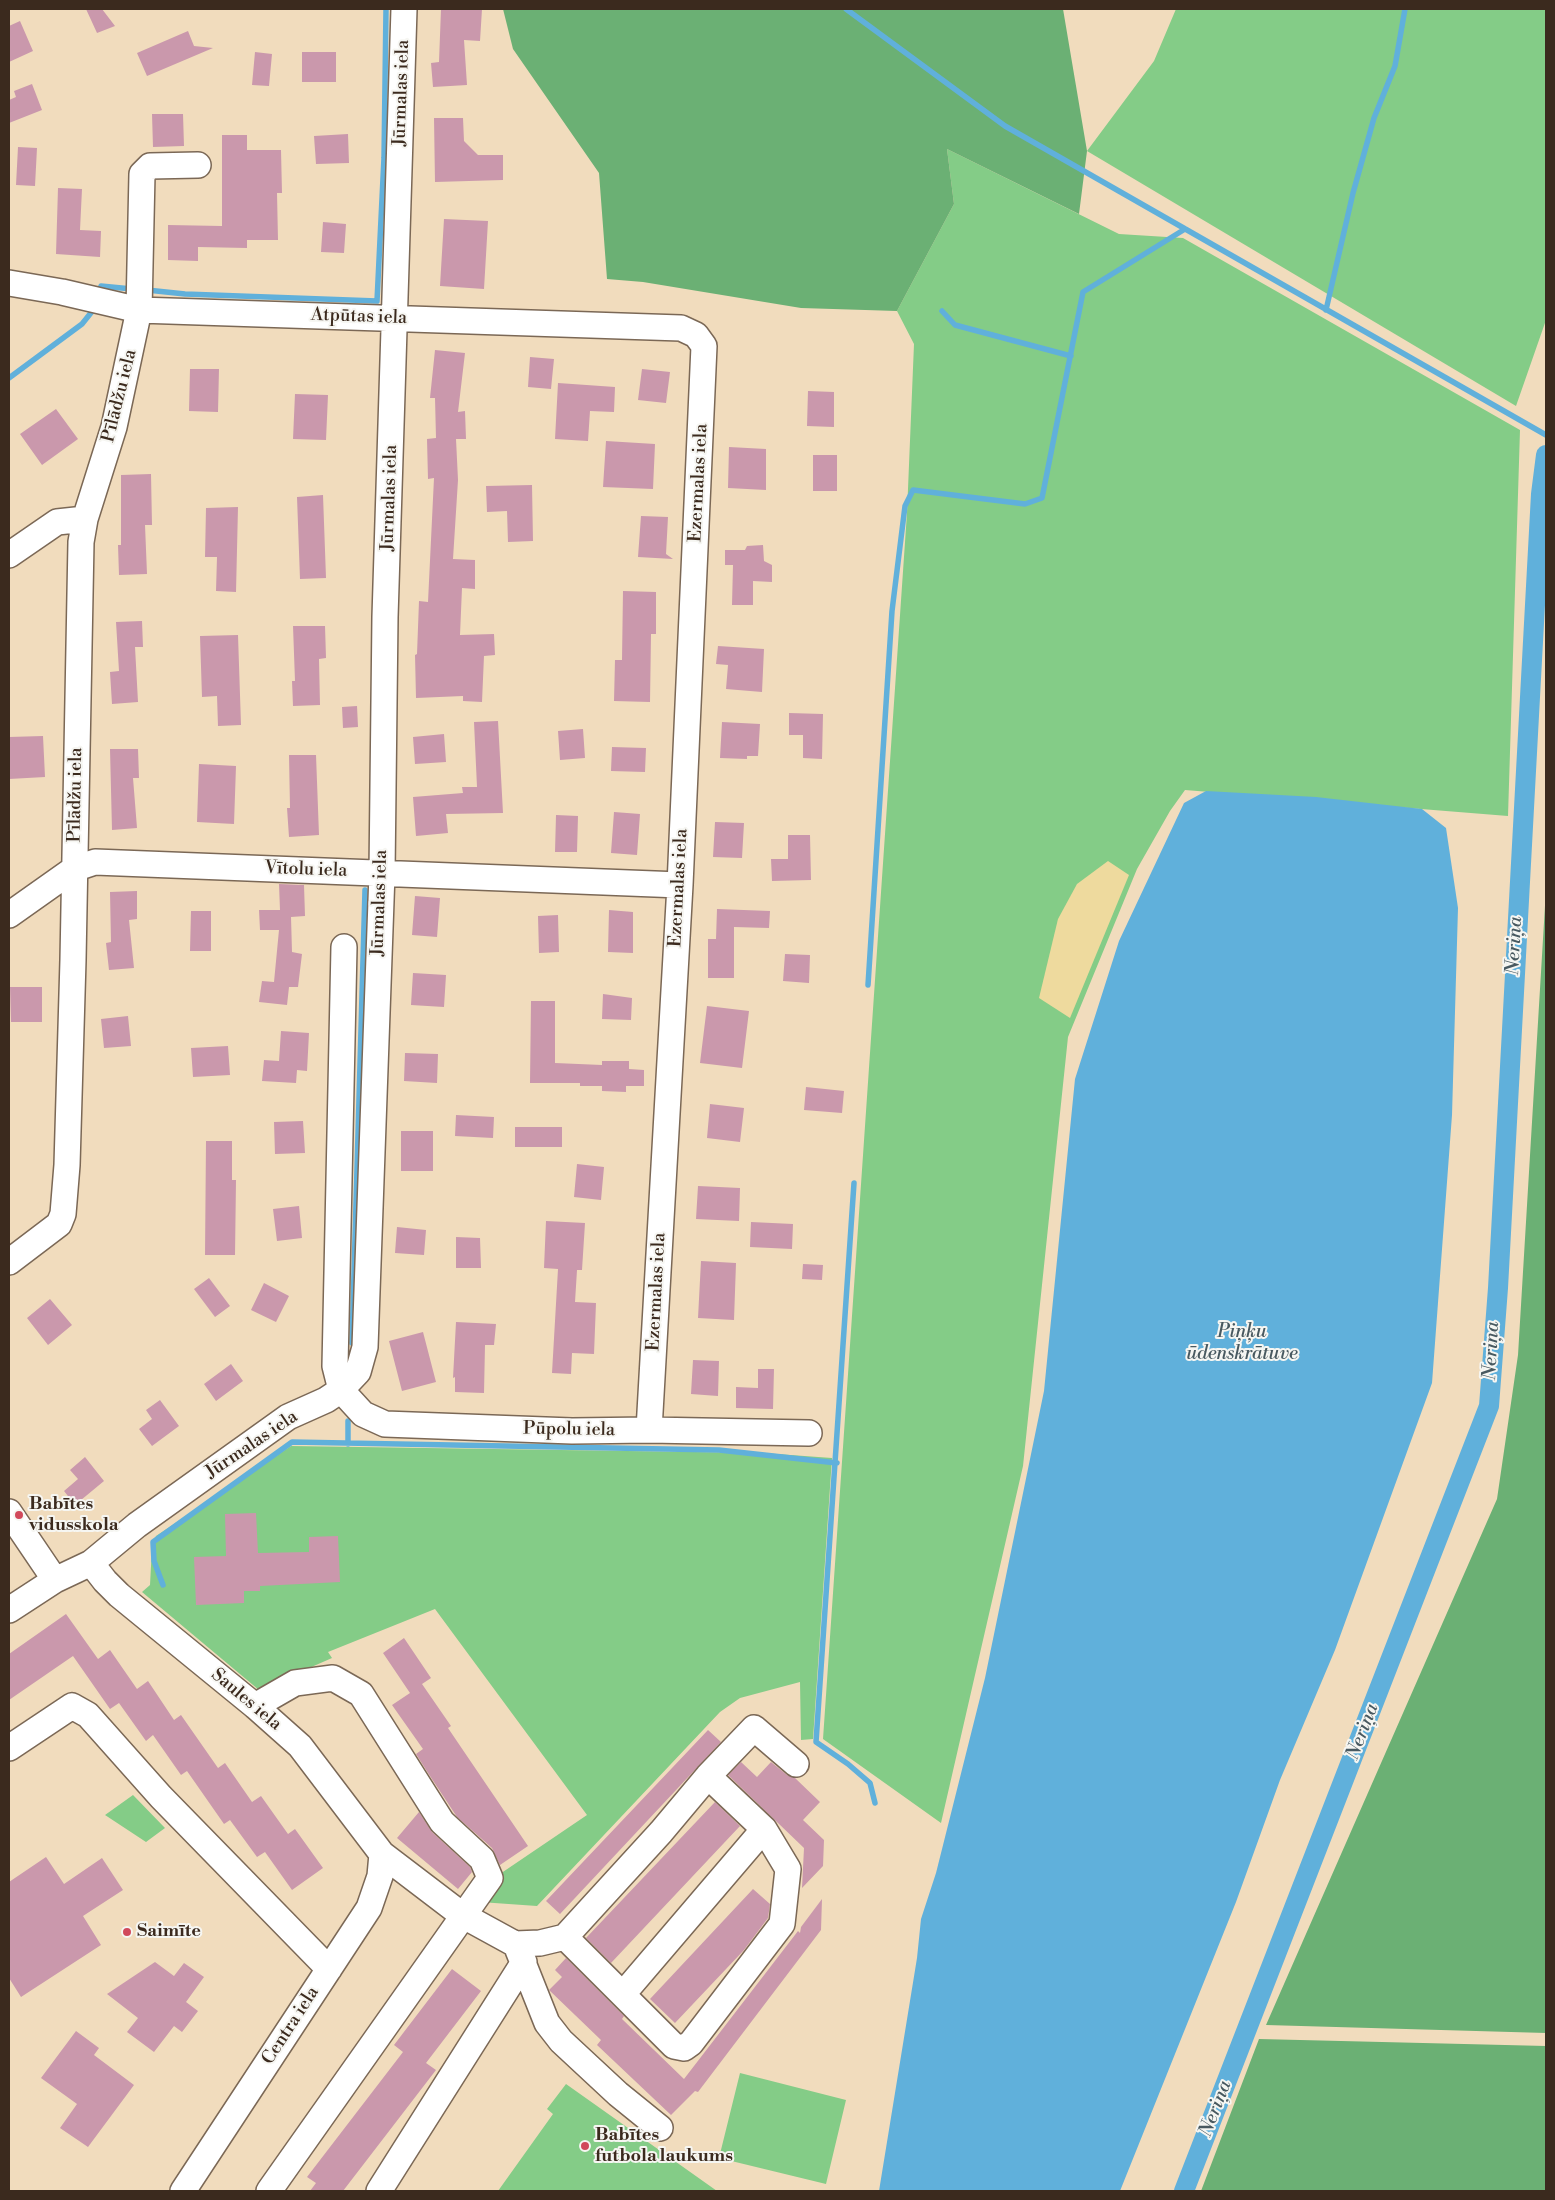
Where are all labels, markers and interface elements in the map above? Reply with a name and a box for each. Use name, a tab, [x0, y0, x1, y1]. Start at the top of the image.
street label: Jūrmalas iela	[389, 39, 415, 147]
street label: Atpūtas iela	[311, 305, 407, 329]
street label: Pīlādžu iela	[98, 347, 142, 445]
street label: Ezermalas iela	[685, 423, 713, 543]
street label: Jūrmalas iela	[377, 444, 403, 552]
street label: Pīlādžu iela	[64, 747, 88, 843]
street label: Ezermalas iela	[665, 828, 693, 948]
street label: Jūrmalas iela	[367, 849, 393, 957]
street label: Vītolu iela	[264, 858, 348, 882]
water label: Neriņa	[1502, 916, 1528, 976]
street label: Ezermalas iela	[643, 1232, 671, 1352]
water label: Piņķu ūdenskrātuve	[1186, 1321, 1298, 1365]
water label: Neriņa	[1479, 1321, 1505, 1381]
street label: Jūrmalas iela	[202, 1406, 302, 1484]
street label: Pūpolu iela	[523, 1418, 615, 1442]
place label: Babītes vidusskola	[29, 1494, 119, 1536]
marker: Babītes vidusskola	[13, 1509, 25, 1521]
street label: Saules iela	[206, 1664, 286, 1736]
water label: Neriņa	[1342, 1701, 1384, 1763]
place label: Saimīte	[137, 1921, 201, 1943]
marker: Saimīte	[121, 1926, 133, 1938]
street label: Centra iela	[258, 1983, 324, 2069]
water label: Neriņa	[1195, 2078, 1237, 2140]
place label: Babītes futbola laukums	[595, 2125, 733, 2168]
marker: Babītes futbola laukums	[579, 2140, 591, 2152]

